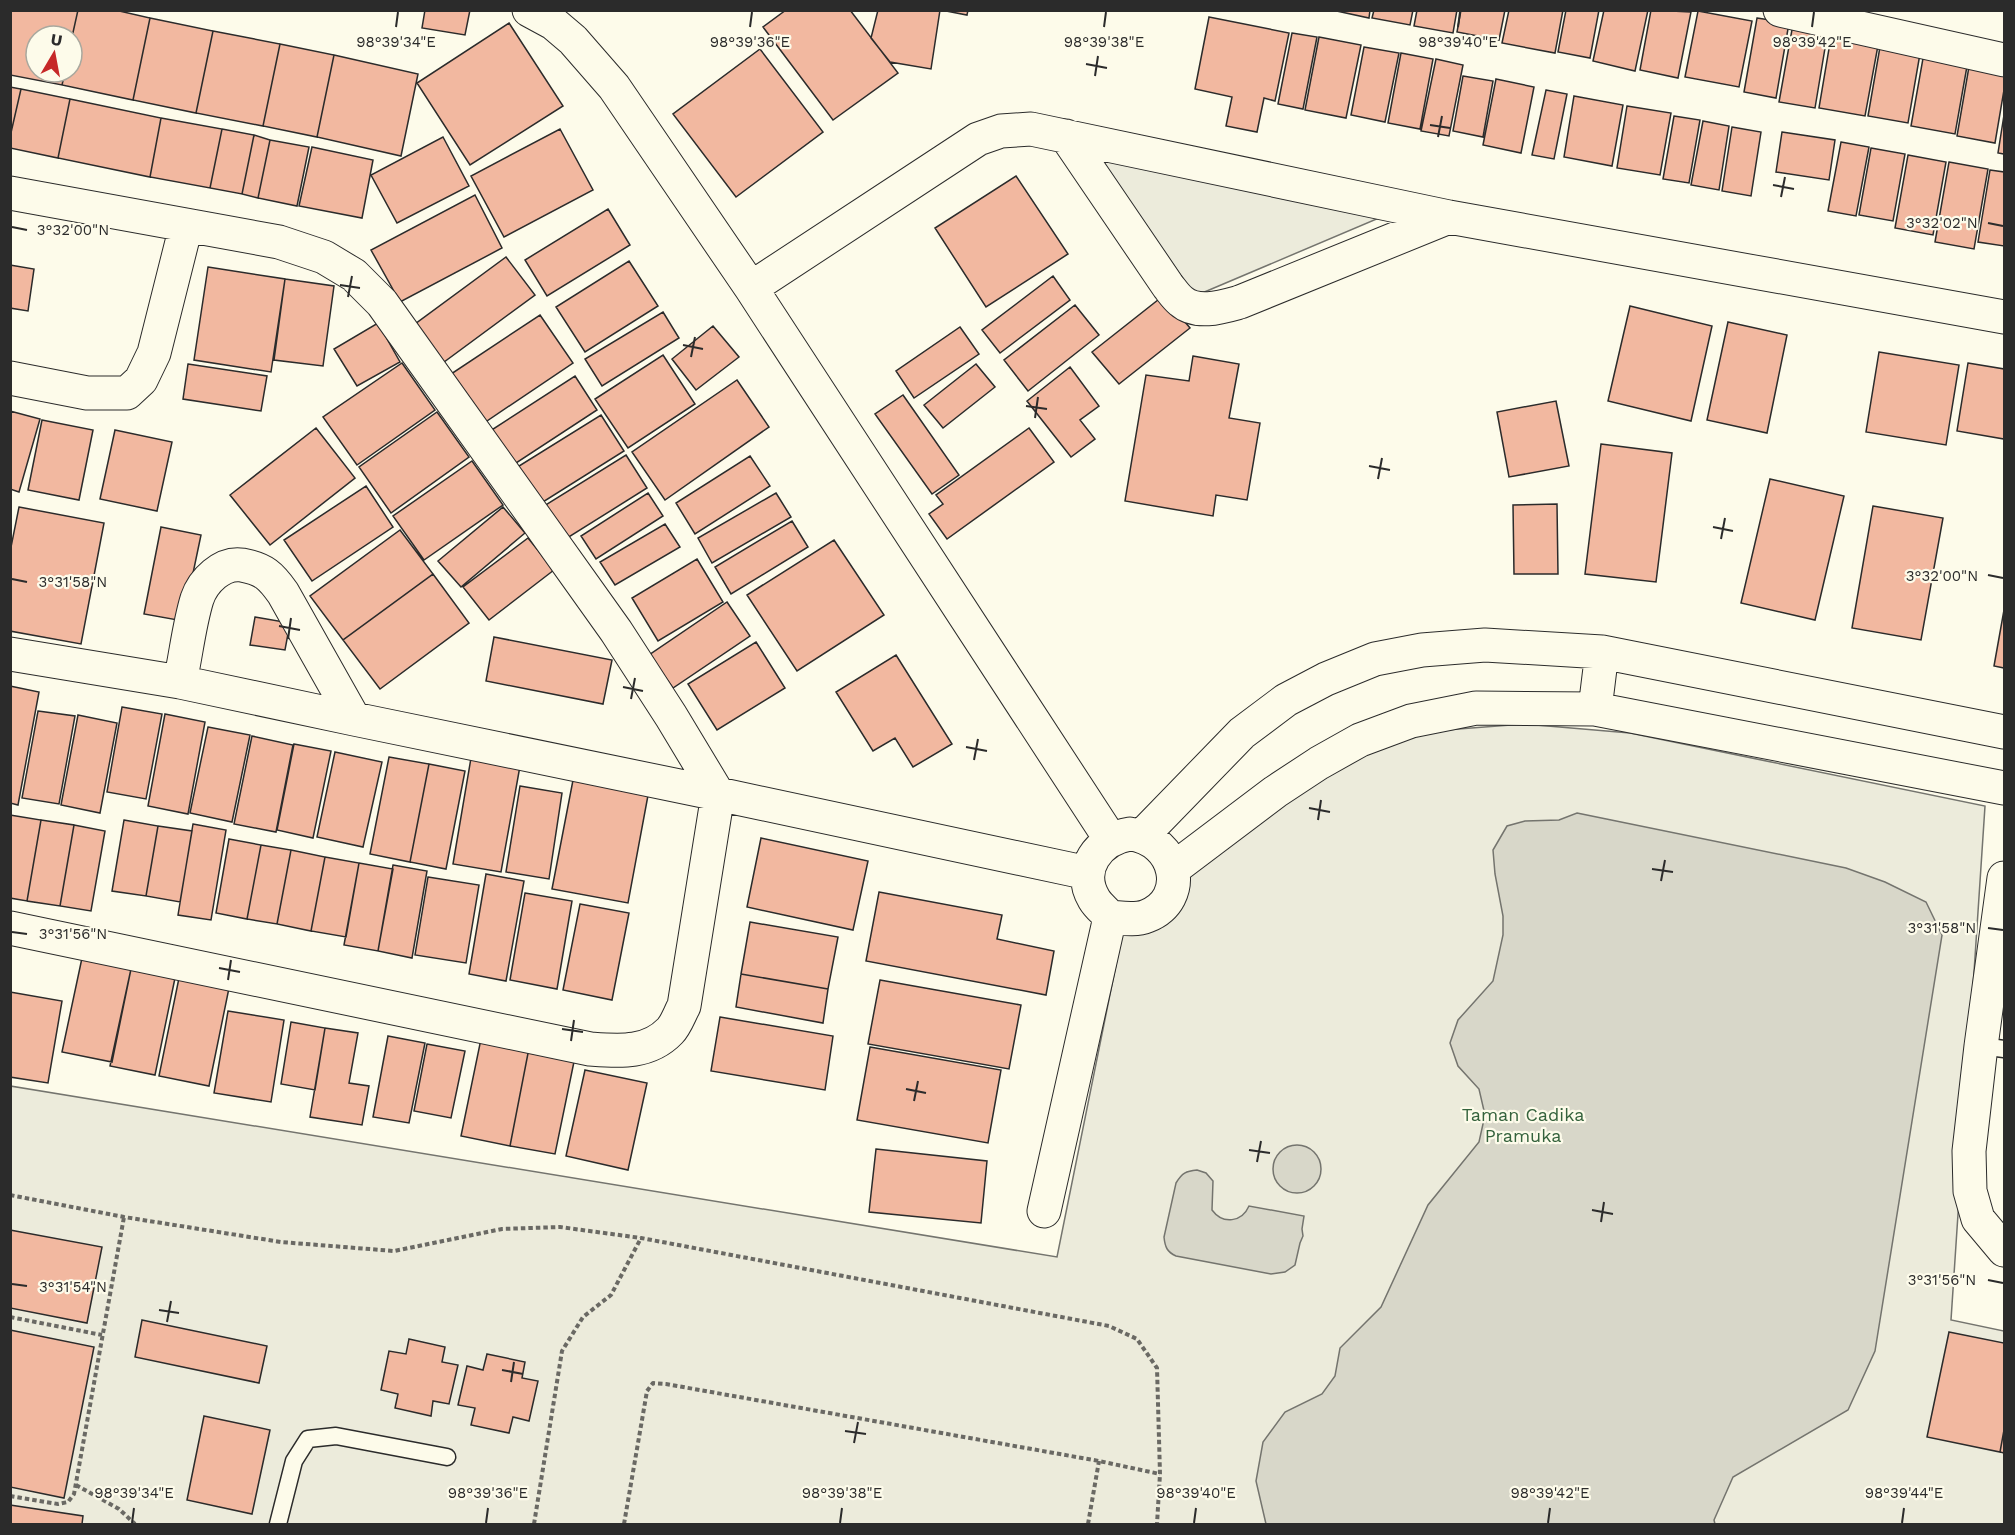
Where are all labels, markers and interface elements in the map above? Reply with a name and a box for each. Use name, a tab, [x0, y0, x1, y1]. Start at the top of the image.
north arrow	[24, 24, 84, 84]
text: U	[49, 29, 64, 50]
text: 98°39'34"E	[356, 33, 436, 51]
text: 98°39'36"E	[710, 33, 790, 51]
text: 98°39'38"E	[1064, 33, 1144, 51]
text: 98°39'40"E	[1418, 33, 1498, 51]
text: 98°39'42"E	[1772, 33, 1852, 51]
text: 3°32'02"N	[1906, 214, 1978, 232]
text: 3°32'00"N	[37, 221, 109, 239]
text: 3°32'00"N	[1906, 567, 1978, 585]
text: 3°31'58"N	[39, 573, 107, 591]
text: 3°31'58"N	[1908, 919, 1976, 937]
text: 3°31'56"N	[39, 925, 107, 943]
park label: Taman Cadika Pramuka	[1462, 1104, 1584, 1146]
text: 3°31'56"N	[1908, 1271, 1976, 1289]
text: 3°31'54"N	[39, 1278, 107, 1296]
text: 98°39'34"E	[94, 1484, 174, 1502]
text: 98°39'36"E	[448, 1484, 528, 1502]
text: 98°39'38"E	[802, 1484, 882, 1502]
text: 98°39'40"E	[1156, 1484, 1236, 1502]
text: 98°39'42"E	[1510, 1484, 1590, 1502]
text: 98°39'44"E	[1865, 1484, 1943, 1502]

